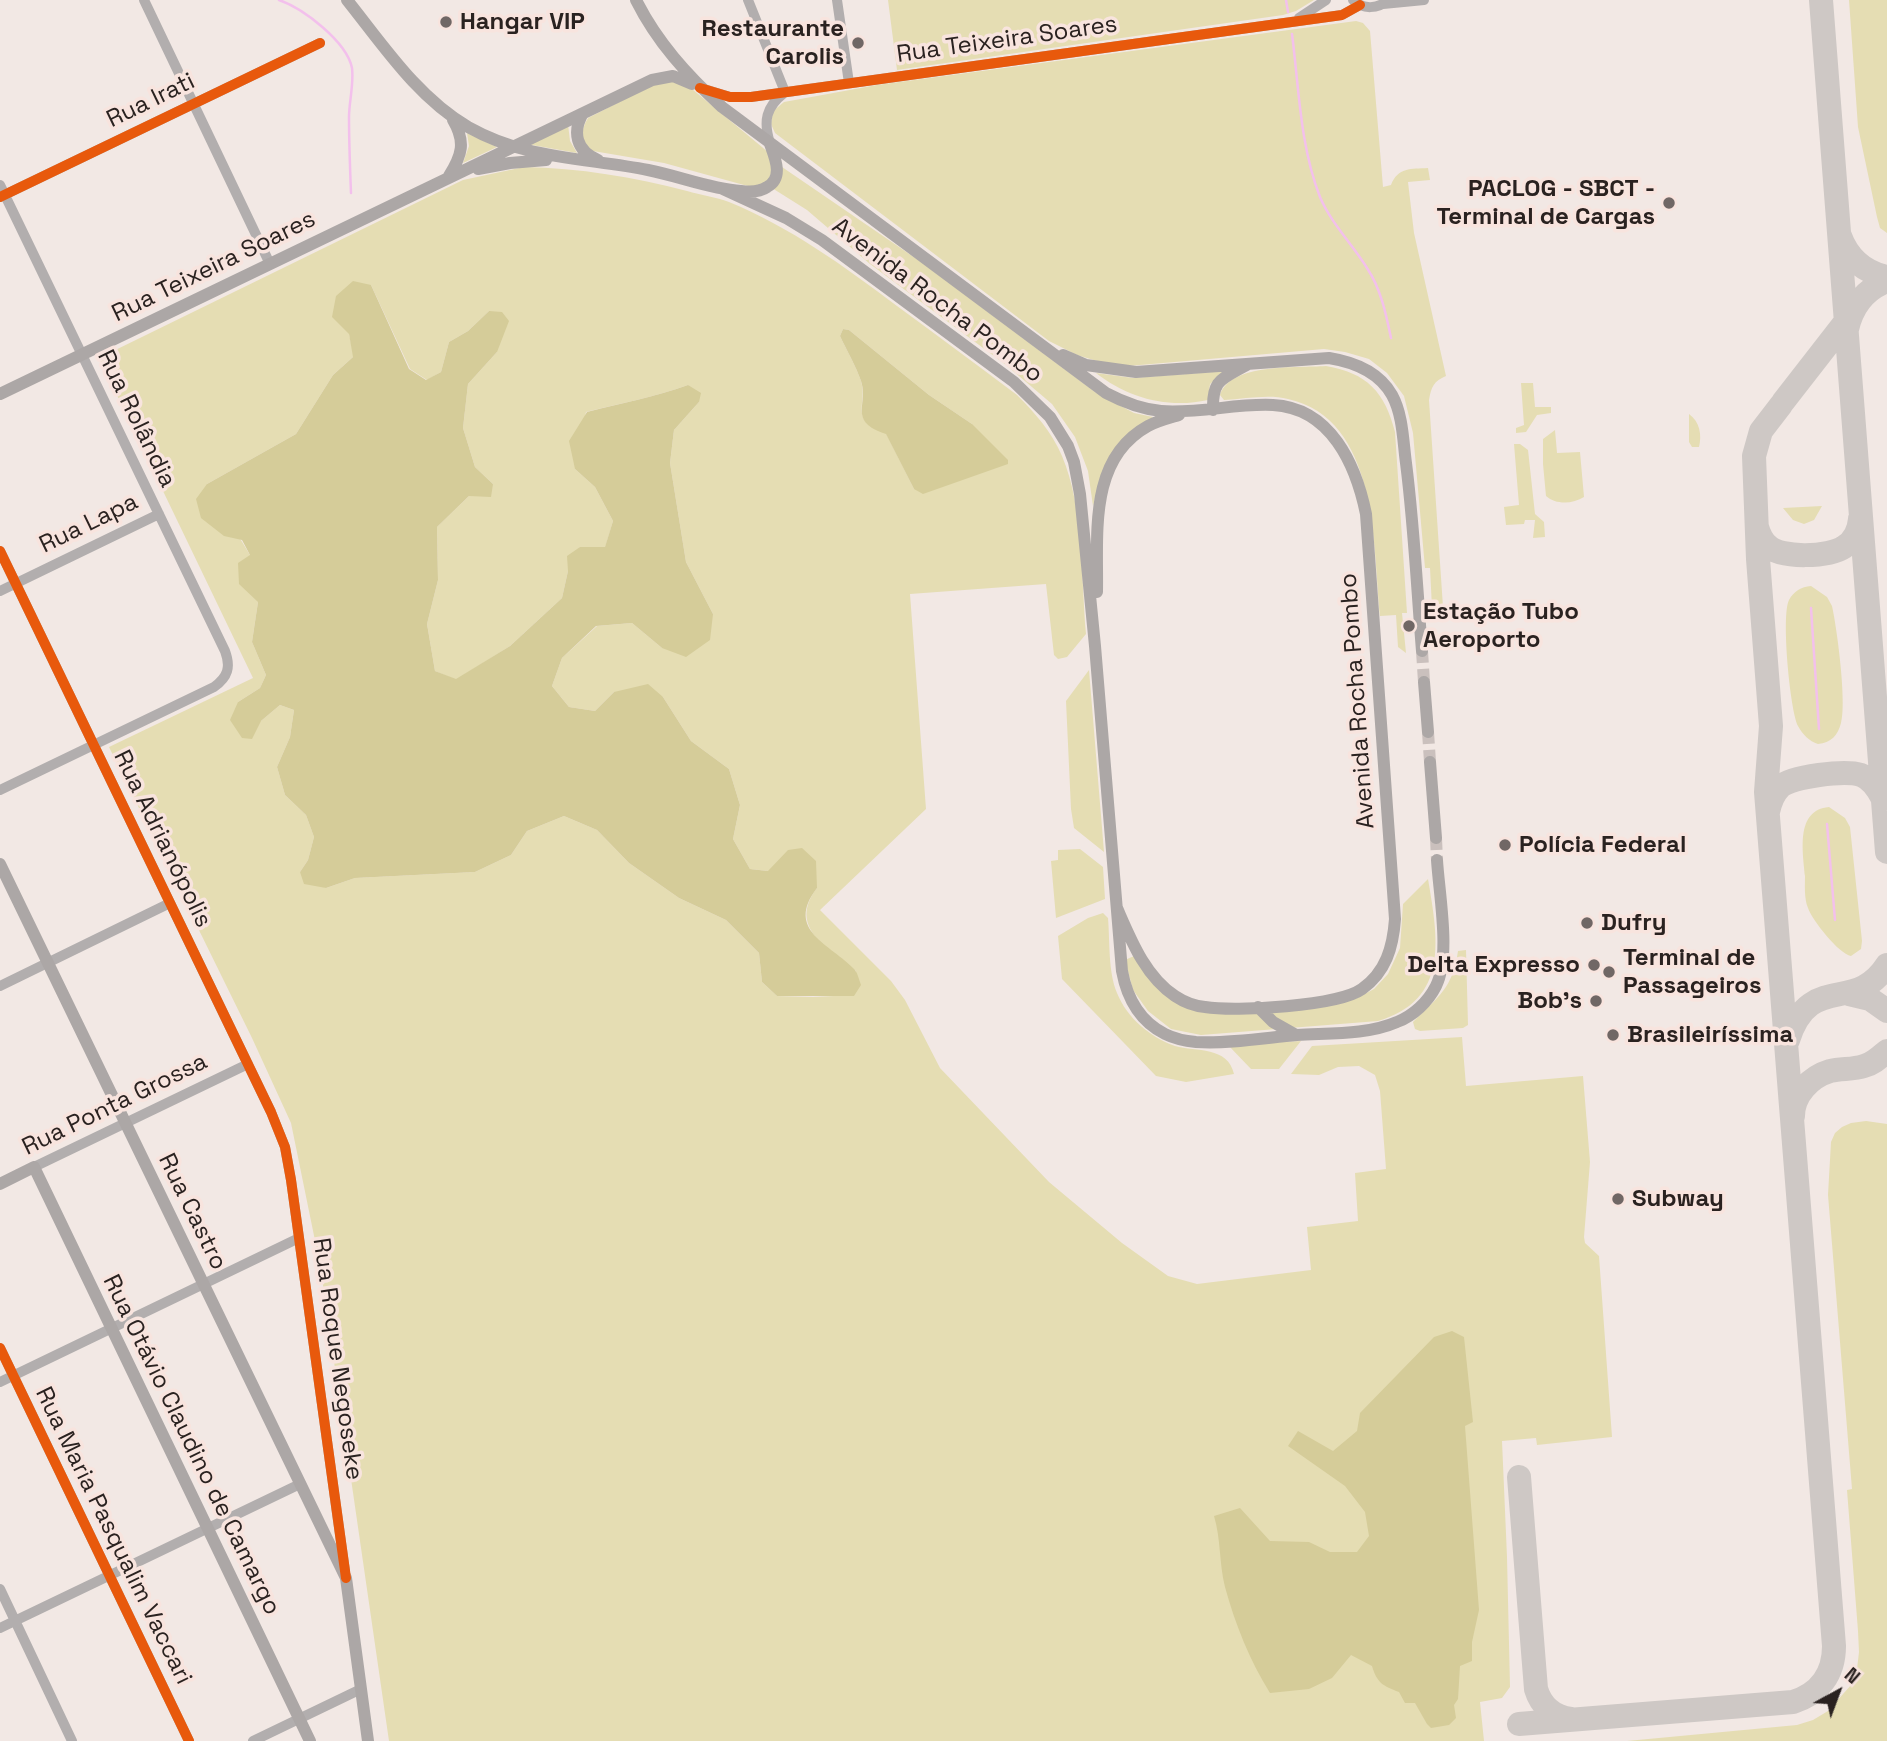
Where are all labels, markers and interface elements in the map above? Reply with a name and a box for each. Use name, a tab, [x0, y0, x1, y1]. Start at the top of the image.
place label: Hangar VIP	[460, 8, 585, 36]
street label: Rua Teixeira Soares	[895, 10, 1119, 70]
marker: Hangar VIP	[438, 14, 454, 30]
place label: Restaurante Carolis	[701, 15, 844, 71]
marker: Restaurante Carolis	[850, 35, 866, 51]
street label: Rua Irati	[102, 67, 200, 135]
place label: PACLOG - SBCT - Terminal de Cargas	[1436, 175, 1655, 231]
marker: PACLOG - SBCT - Terminal de Cargas	[1661, 195, 1677, 211]
street label: Rua Teixeira Soares	[108, 205, 320, 329]
street label: Avenida Rocha Pombo	[826, 212, 1048, 390]
street label: Rua Rolândia	[90, 346, 182, 492]
street label: Rua Lapa	[35, 488, 143, 560]
street label: Avenida Rocha Pombo	[1335, 572, 1381, 830]
place label: Estação Tubo Aeroporto	[1423, 598, 1579, 654]
marker: Estação Tubo Aeroporto	[1401, 618, 1417, 634]
street label: Rua Adrianópolis	[107, 746, 217, 932]
place label: Polícia Federal	[1519, 831, 1686, 859]
marker: Polícia Federal	[1497, 837, 1513, 853]
place label: Dufry	[1601, 909, 1667, 937]
marker: Dufry	[1579, 915, 1595, 931]
place label: Terminal de Passageiros	[1623, 944, 1762, 1000]
place label: Delta Expresso	[1407, 951, 1580, 979]
marker: Delta Expresso	[1586, 957, 1602, 973]
marker: Terminal de Passageiros	[1601, 964, 1617, 980]
place label: Bob's	[1517, 987, 1582, 1015]
marker: Bob's	[1588, 993, 1604, 1009]
place label: Brasileiríssima	[1627, 1021, 1793, 1049]
marker: Brasileiríssima	[1605, 1027, 1621, 1043]
street label: Rua Ponta Grossa	[18, 1048, 212, 1162]
street label: Rua Castro	[151, 1149, 233, 1275]
place label: Subway	[1632, 1185, 1724, 1213]
marker: Subway	[1610, 1191, 1626, 1207]
street label: Rua Roque Negoseke	[306, 1236, 368, 1482]
street label: Rua Otávio Claudino de Camargo	[96, 1270, 286, 1620]
street label: Rua Maria Pasqualim Vaccari	[28, 1383, 198, 1689]
north arrow	[1803, 1657, 1873, 1727]
text: N	[1839, 1662, 1865, 1689]

